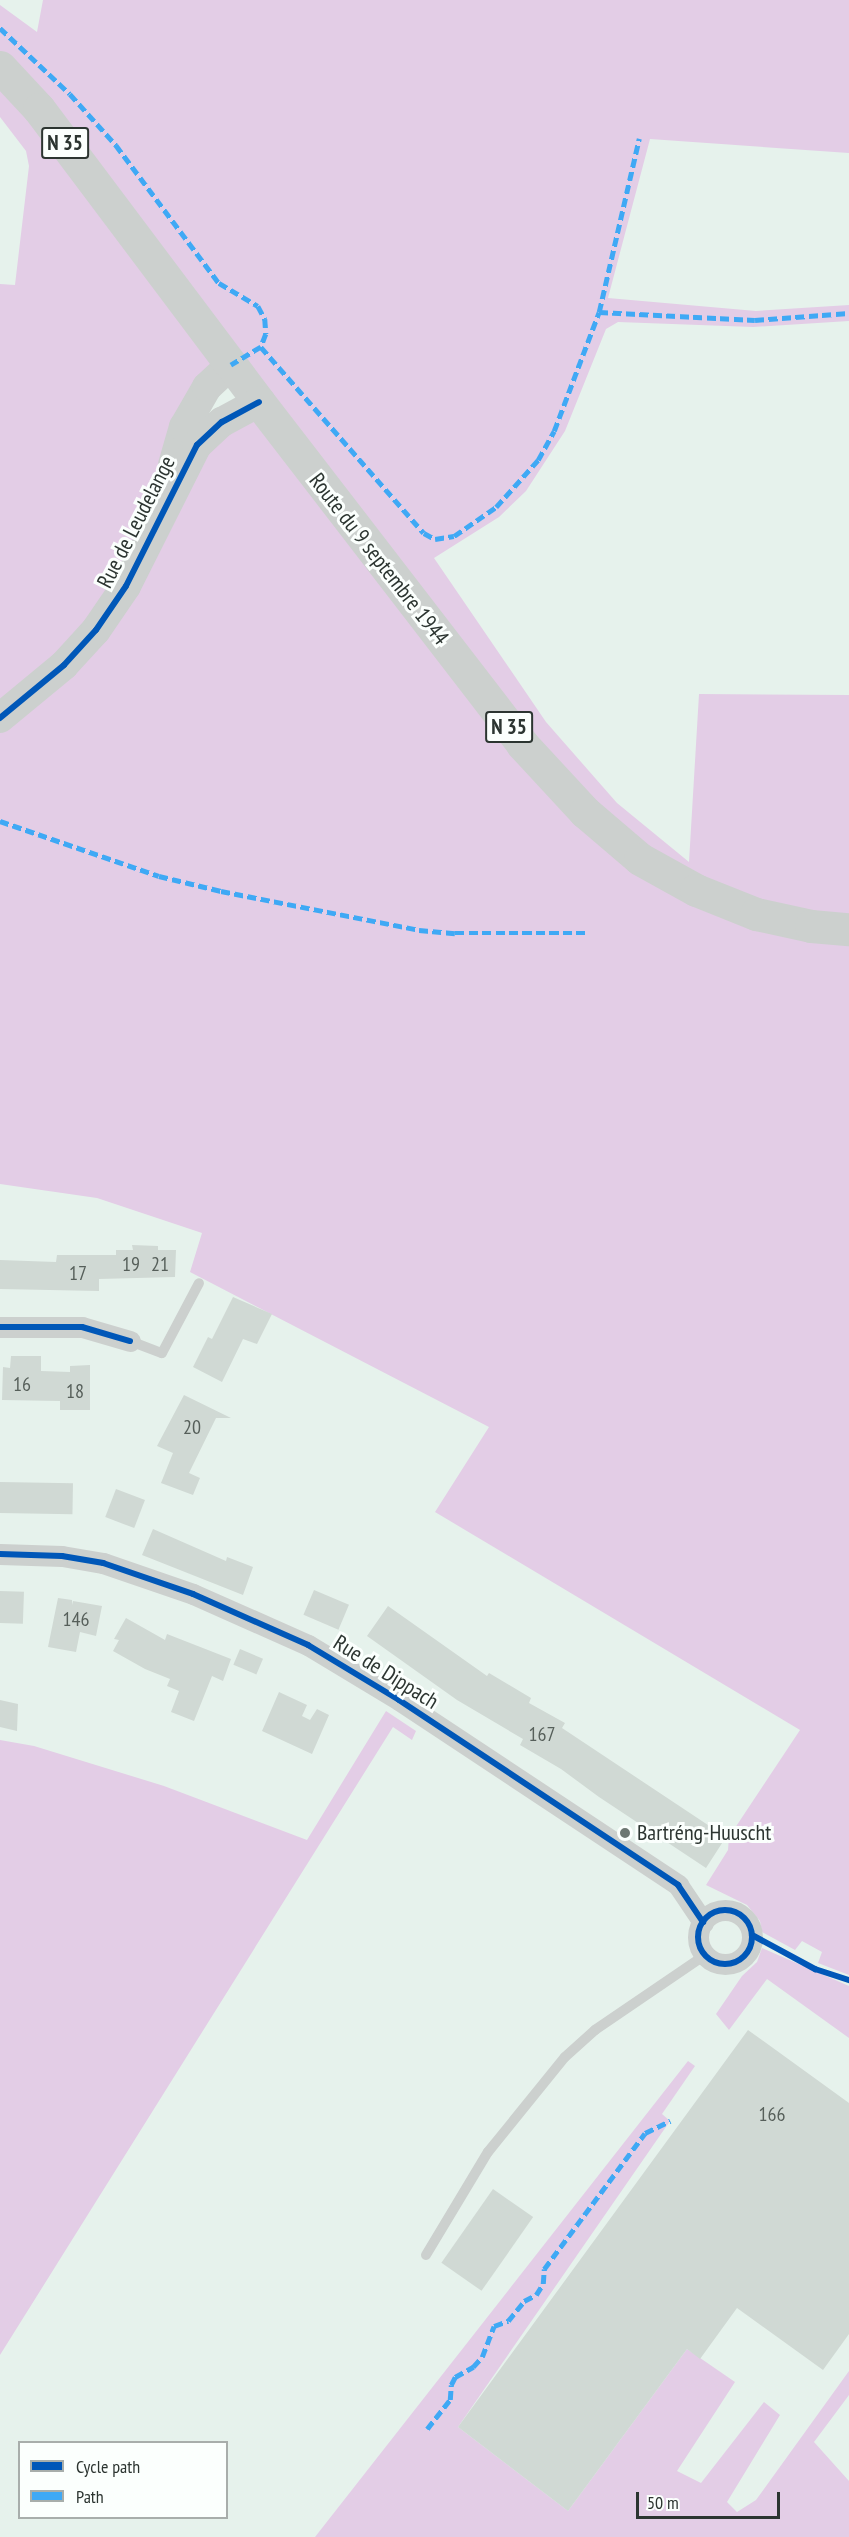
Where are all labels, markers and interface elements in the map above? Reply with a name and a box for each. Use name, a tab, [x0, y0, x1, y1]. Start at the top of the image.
road number: N 35	[41, 125, 89, 161]
street label: Rue de Leudelange	[91, 452, 181, 592]
street label: Route du 9 septembre 1944	[304, 468, 454, 650]
road number: N 35	[485, 709, 533, 745]
house number: 19	[122, 1252, 140, 1276]
house number: 21	[151, 1252, 169, 1276]
house number: 17	[69, 1261, 87, 1285]
house number: 16	[13, 1372, 31, 1396]
house number: 18	[66, 1379, 84, 1403]
house number: 20	[183, 1415, 201, 1439]
house number: 146	[63, 1607, 89, 1631]
street label: Rue de Dippach	[329, 1629, 443, 1715]
house number: 167	[529, 1722, 555, 1746]
place label: Bartréng-Huuscht	[637, 1820, 771, 1846]
marker: Bartréng-Huuscht	[618, 1826, 632, 1840]
house number: 166	[759, 2102, 785, 2126]
legend	[18, 2441, 228, 2519]
text: Cycle path	[76, 2455, 140, 2478]
scale bar	[639, 2480, 783, 2518]
text: Path	[76, 2485, 104, 2508]
text: 50 m	[647, 2491, 679, 2514]

